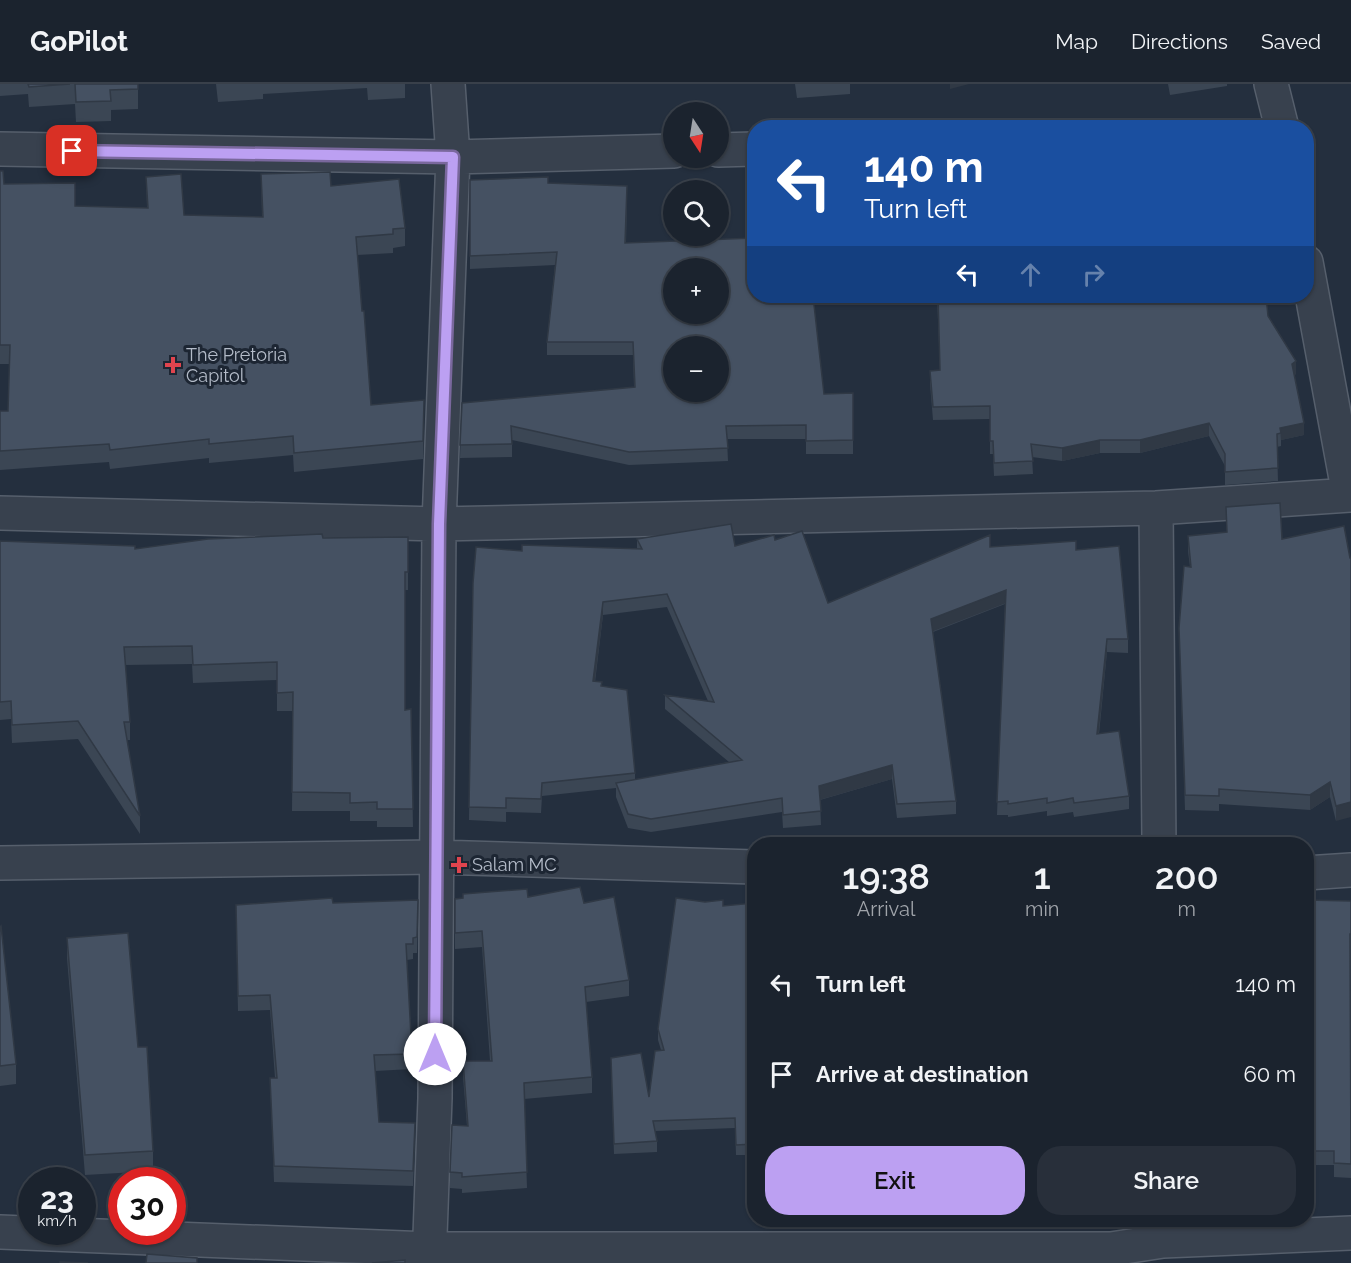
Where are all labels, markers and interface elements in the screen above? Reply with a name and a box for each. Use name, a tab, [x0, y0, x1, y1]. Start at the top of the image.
text: GoPilot	[30, 25, 128, 58]
text: Map	[1055, 29, 1098, 54]
text: Directions	[1131, 29, 1228, 54]
text: Saved	[1261, 29, 1321, 54]
north arrow	[663, 102, 729, 168]
map controls	[663, 102, 729, 402]
pin	[46, 125, 97, 176]
icon: arrive	[55, 134, 88, 167]
text: 140 m	[864, 143, 984, 192]
icon: left	[765, 144, 843, 222]
button: search	[663, 180, 729, 246]
text: Turn left	[864, 193, 967, 224]
button: +	[663, 258, 729, 324]
icon: left	[951, 258, 984, 291]
icon: ahead	[1014, 258, 1047, 291]
icon: right	[1077, 258, 1110, 291]
button: −	[663, 336, 729, 402]
place label: The Pretoria Capitol	[186, 344, 287, 386]
marker: The Pretoria Capitol	[164, 356, 182, 374]
place label: Salam MC	[472, 854, 557, 875]
text: 19:38	[842, 855, 930, 897]
text: 1	[1034, 855, 1051, 897]
text: 200	[1155, 855, 1219, 897]
marker: Salam MC	[450, 856, 468, 874]
text: Arrival	[857, 897, 915, 921]
text: min	[1025, 897, 1060, 921]
text: m	[1178, 897, 1196, 921]
icon: left	[765, 968, 798, 1001]
text: Turn left	[816, 971, 906, 997]
text: 140 m	[1235, 971, 1296, 997]
position arrow	[403, 1022, 467, 1086]
icon: arrive	[765, 1058, 798, 1091]
text: Arrive at destination	[816, 1061, 1029, 1087]
text: 60 m	[1243, 1061, 1296, 1087]
button: Exit	[765, 1146, 1025, 1215]
button: Share	[1037, 1146, 1296, 1215]
speed limit sign: 30	[108, 1167, 186, 1245]
text: 23	[40, 1181, 74, 1216]
text: km/h	[37, 1212, 77, 1230]

